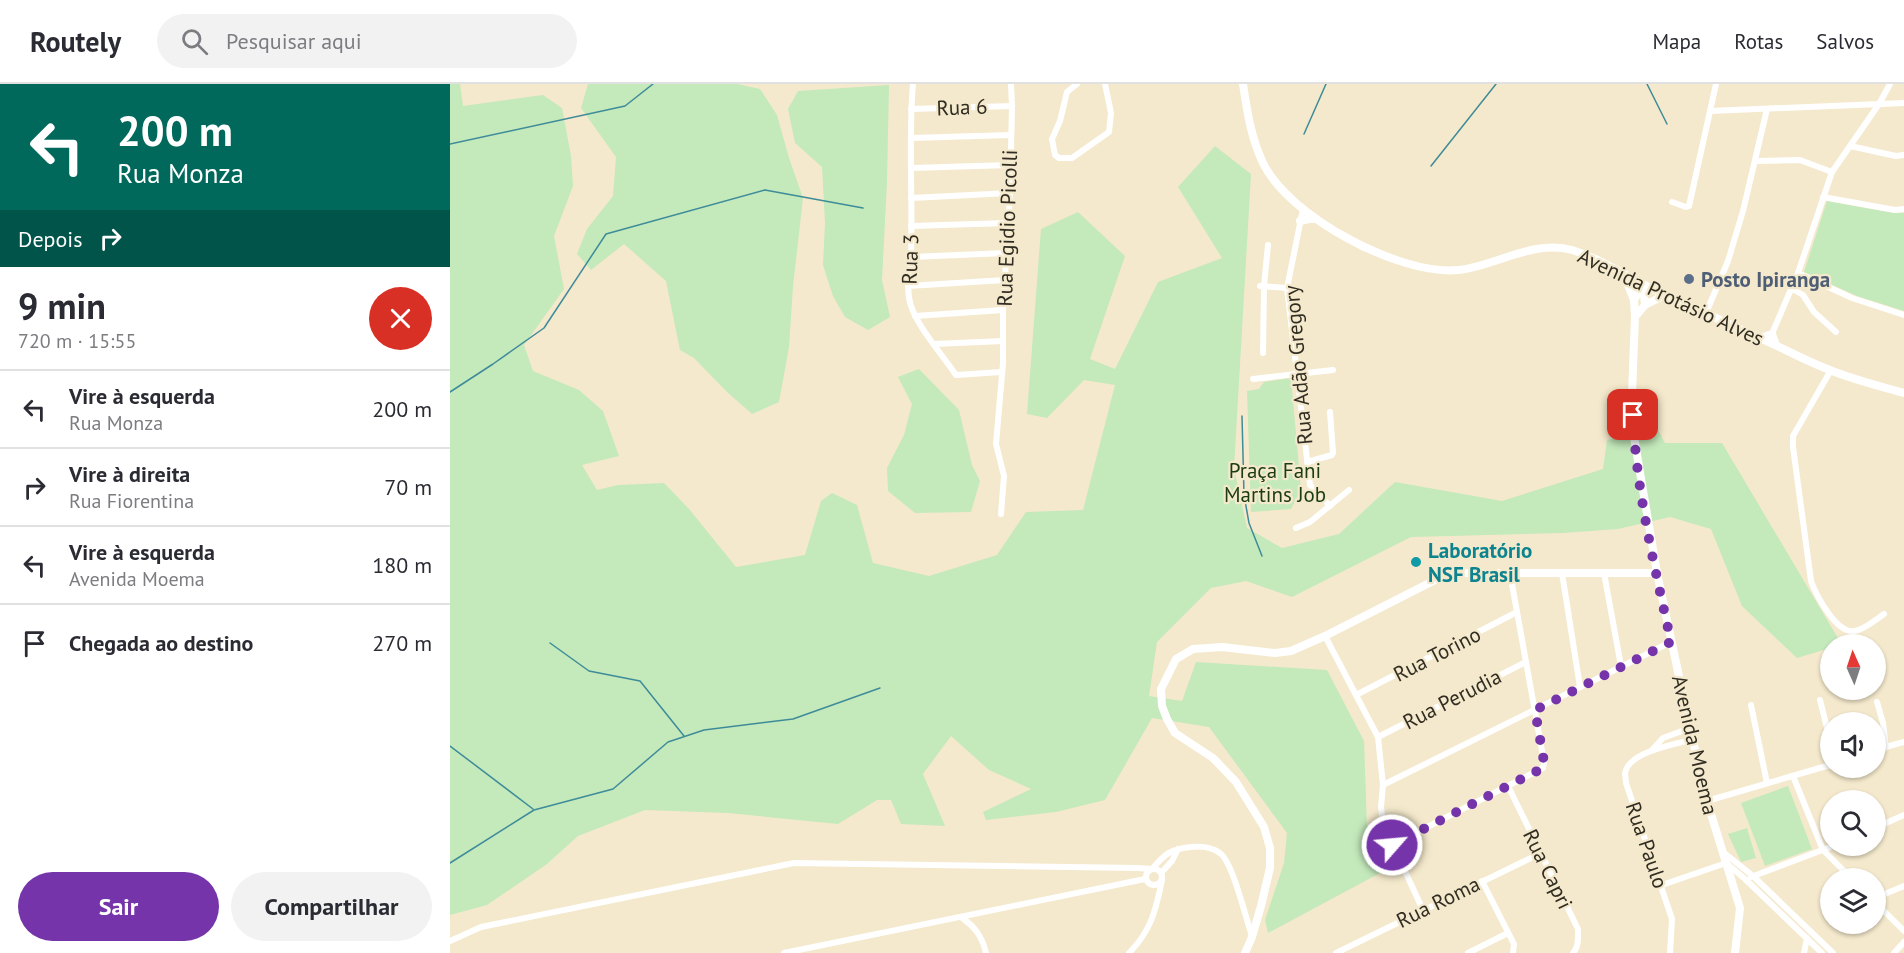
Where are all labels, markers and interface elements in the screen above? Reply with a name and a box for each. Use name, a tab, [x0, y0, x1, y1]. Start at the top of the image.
search box	[157, 14, 577, 68]
text: Routely	[30, 23, 121, 60]
icon: search	[178, 25, 211, 58]
text: Pesquisar aqui	[226, 27, 362, 55]
text: Mapa	[1652, 28, 1701, 55]
text: Rotas	[1734, 28, 1783, 55]
text: Salvos	[1816, 28, 1874, 55]
street label: Rua 6	[936, 93, 988, 121]
text: 200 m	[117, 103, 233, 158]
icon: left	[18, 108, 96, 186]
street label: Rua Egidio Picolli	[991, 149, 1023, 307]
text: Rua Monza	[117, 156, 244, 190]
icon: right	[94, 222, 127, 255]
text: Depois	[18, 225, 82, 253]
street label: Rua 3	[896, 233, 924, 285]
street label: Avenida Protásio Alves	[1574, 242, 1768, 352]
place label: Posto Ipiranga	[1701, 266, 1830, 293]
marker: Posto Ipiranga	[1682, 272, 1696, 286]
text: 9 min	[18, 282, 106, 329]
street label: Rua Adão Gregory	[1278, 284, 1318, 446]
button: close	[369, 287, 432, 350]
text: 720 m · 15:55	[18, 328, 136, 354]
text: Vire à esquerda	[69, 382, 215, 410]
pin	[1607, 389, 1658, 440]
icon: left	[18, 393, 51, 426]
text: 200 m	[372, 395, 432, 423]
icon: arrive	[1616, 398, 1649, 431]
text: Rua Monza	[69, 410, 163, 436]
park label: Praça Fani Martins Job	[1224, 457, 1326, 508]
text: Vire à direita	[69, 460, 190, 488]
icon: right	[18, 471, 51, 504]
text: 70 m	[384, 473, 432, 501]
text: Rua Fiorentina	[69, 488, 194, 514]
place label: Laboratório NSF Brasil	[1428, 537, 1532, 588]
text: Vire à esquerda	[69, 538, 215, 566]
icon: left	[18, 549, 51, 582]
text: 180 m	[372, 551, 432, 579]
marker: Laboratório NSF Brasil	[1409, 555, 1423, 569]
text: Avenida Moema	[69, 566, 205, 592]
street label: Rua Torino	[1389, 620, 1485, 688]
icon: arrive	[18, 627, 51, 660]
text: Chegada ao destino	[69, 629, 253, 657]
text: 270 m	[372, 629, 432, 657]
north arrow	[1820, 634, 1886, 700]
map controls	[1820, 634, 1886, 934]
street label: Rua Perudia	[1398, 663, 1506, 735]
street label: Avenida Moema	[1666, 673, 1724, 817]
button: sound	[1820, 712, 1886, 778]
button: search	[1820, 790, 1886, 856]
street label: Rua Paulo	[1620, 798, 1674, 892]
position arrow	[1360, 813, 1424, 877]
street label: Rua Capri	[1517, 825, 1579, 913]
button: layers	[1820, 868, 1886, 934]
street label: Rua Roma	[1392, 870, 1484, 934]
button: Sair	[18, 872, 219, 941]
button: Compartilhar	[231, 872, 432, 941]

